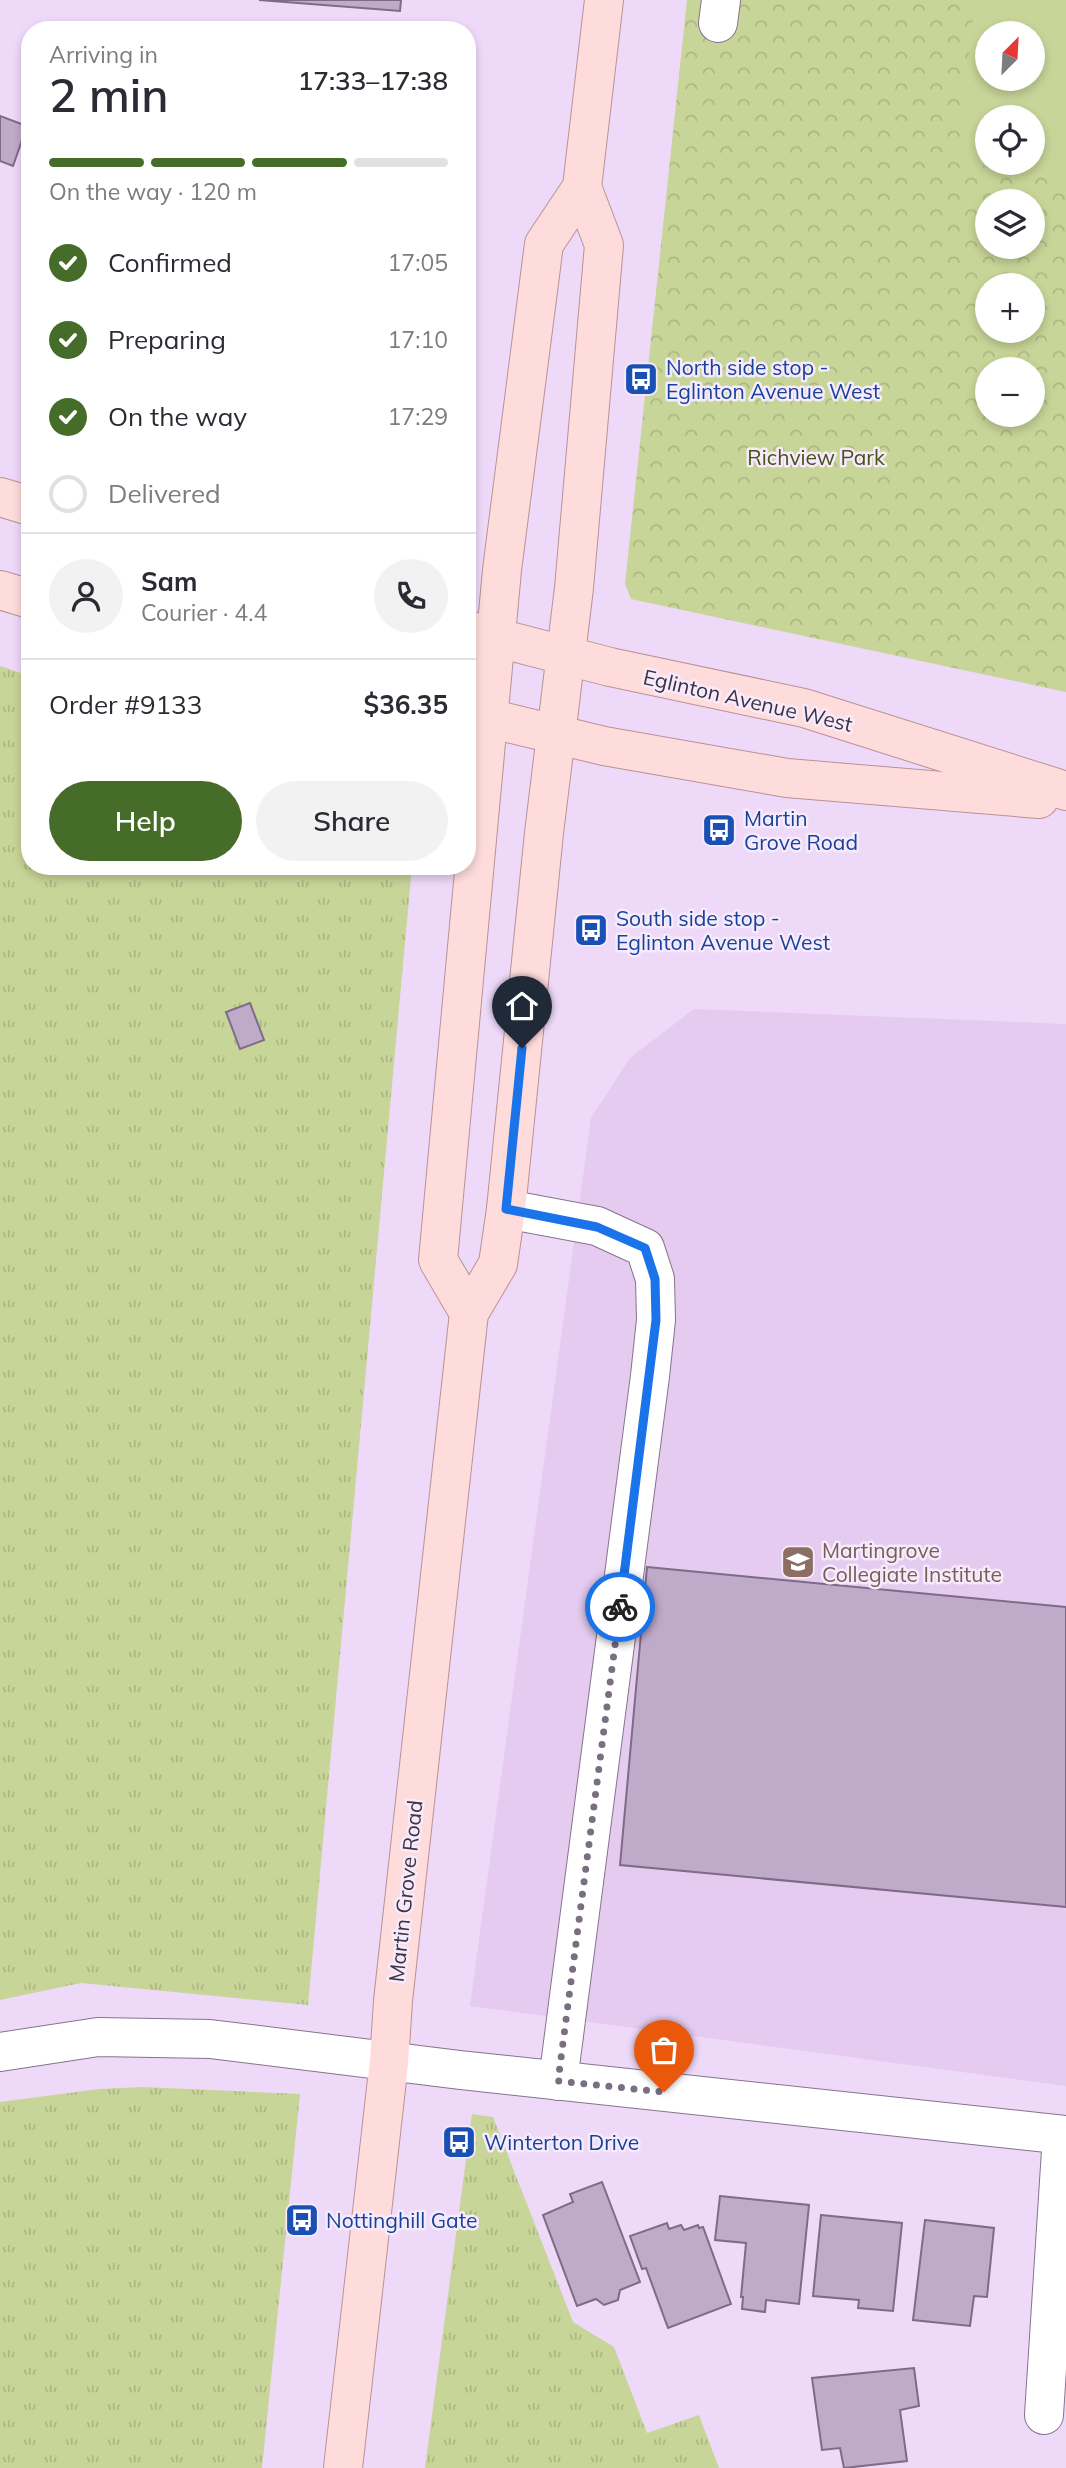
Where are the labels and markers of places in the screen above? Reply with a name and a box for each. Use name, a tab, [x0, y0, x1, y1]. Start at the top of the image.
place label: North side stop - Eglinton Avenue West	[666, 354, 880, 404]
bus stop icon: North side stop - Eglinton Avenue West	[622, 360, 660, 398]
place label: Martin Grove Road	[744, 805, 858, 855]
bus stop icon: Martin Grove Road	[700, 811, 738, 849]
place label: South side stop - Eglinton Avenue West	[616, 905, 830, 955]
bus stop icon: South side stop - Eglinton Avenue West	[572, 911, 610, 949]
pin	[492, 976, 552, 1048]
place label: Martingrove Collegiate Institute	[822, 1537, 1002, 1587]
school or university icon: Martingrove Collegiate Institute	[779, 1543, 817, 1581]
pin	[634, 2020, 694, 2092]
bus stop icon: Winterton Drive	[440, 2123, 478, 2161]
place label: Winterton Drive	[484, 2129, 639, 2155]
bus stop icon: Nottinghill Gate	[283, 2201, 321, 2239]
place label: Nottinghill Gate	[326, 2207, 477, 2233]

